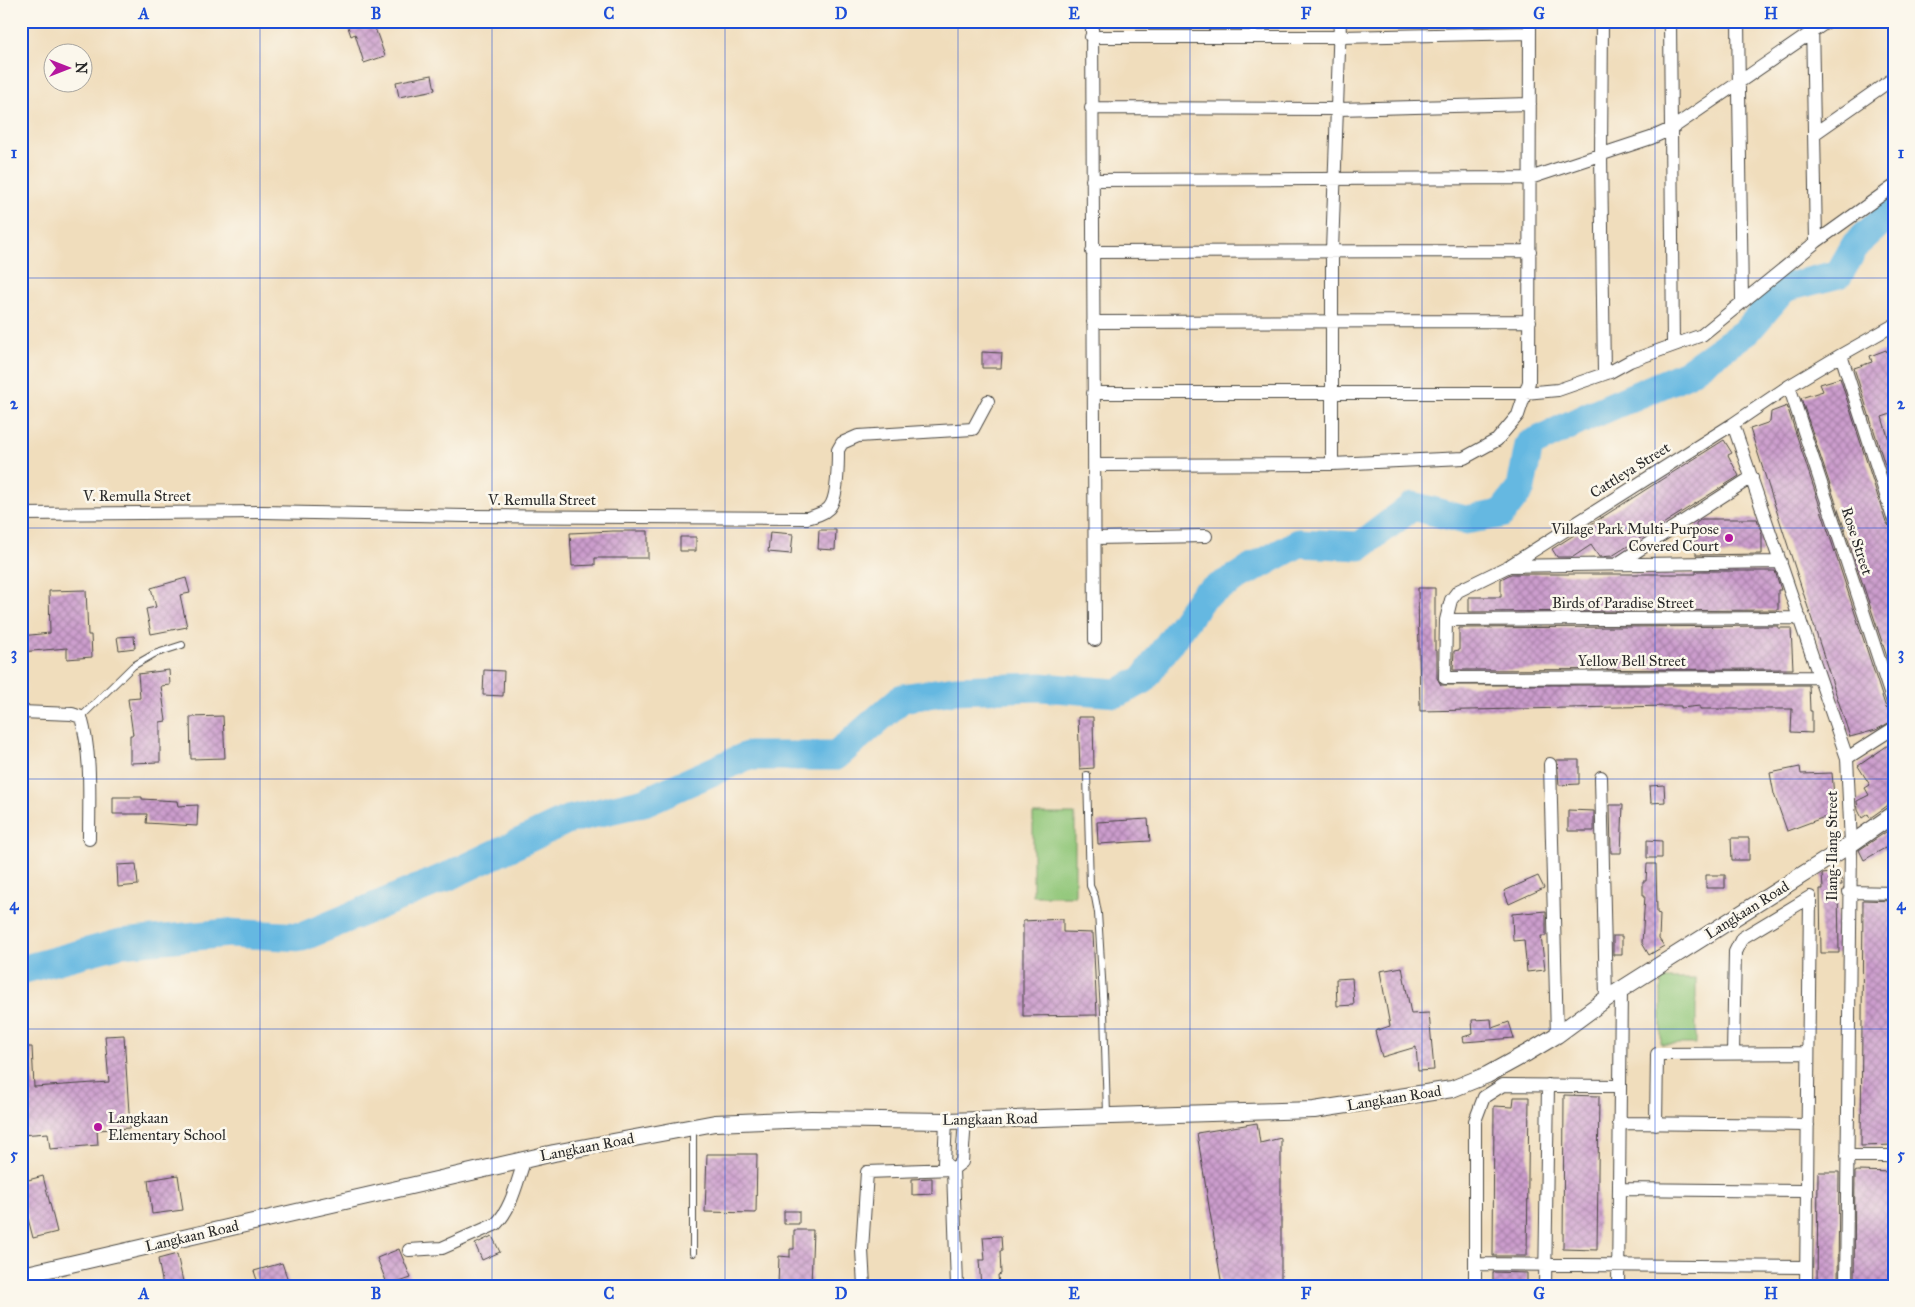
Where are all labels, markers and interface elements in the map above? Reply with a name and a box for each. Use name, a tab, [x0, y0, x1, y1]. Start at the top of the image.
text: A	[138, 4, 150, 23]
text: B	[371, 4, 381, 23]
text: C	[604, 4, 615, 23]
text: D	[835, 4, 848, 23]
text: E	[1068, 4, 1080, 23]
text: F	[1301, 4, 1312, 23]
text: G	[1533, 4, 1545, 23]
text: H	[1764, 4, 1778, 23]
north arrow	[42, 42, 92, 92]
text: N	[72, 62, 89, 74]
text: 1	[11, 143, 18, 162]
text: 1	[1898, 143, 1905, 162]
text: 2	[10, 394, 19, 413]
text: 2	[1897, 394, 1906, 413]
street label: Cattleya Street	[1587, 438, 1674, 502]
street label: V. Remulla Street	[82, 487, 192, 505]
street label: V. Remulla Street	[487, 491, 597, 509]
street label: Rose Street	[1838, 505, 1877, 578]
place label: Village Park Multi-Purpose Covered Court	[1550, 520, 1720, 555]
marker: Village Park Multi-Purpose Covered Court	[1723, 532, 1735, 544]
street label: Birds of Paradise Street	[1552, 594, 1695, 612]
text: 3	[11, 644, 17, 664]
text: 3	[1898, 644, 1904, 664]
street label: Yellow Bell Street	[1578, 652, 1687, 670]
street label: Ilang-Ilang Street	[1823, 790, 1841, 901]
street label: Langkaan Road	[1702, 877, 1793, 943]
text: 4	[10, 895, 20, 915]
text: 4	[1897, 895, 1907, 915]
street label: Langkaan Road	[1345, 1082, 1443, 1114]
place label: Langkaan Elementary School	[108, 1109, 227, 1144]
street label: Langkaan Road	[942, 1109, 1038, 1129]
marker: Langkaan Elementary School	[92, 1121, 104, 1133]
street label: Langkaan Road	[538, 1129, 636, 1165]
text: 5	[10, 1145, 18, 1164]
text: 5	[1897, 1145, 1905, 1164]
street label: Langkaan Road	[143, 1216, 241, 1256]
text: A	[138, 1284, 150, 1303]
text: B	[371, 1284, 381, 1303]
text: C	[604, 1284, 615, 1303]
text: D	[835, 1284, 848, 1303]
text: E	[1068, 1284, 1080, 1303]
text: F	[1301, 1284, 1312, 1303]
text: G	[1533, 1284, 1545, 1303]
text: H	[1764, 1284, 1778, 1303]

